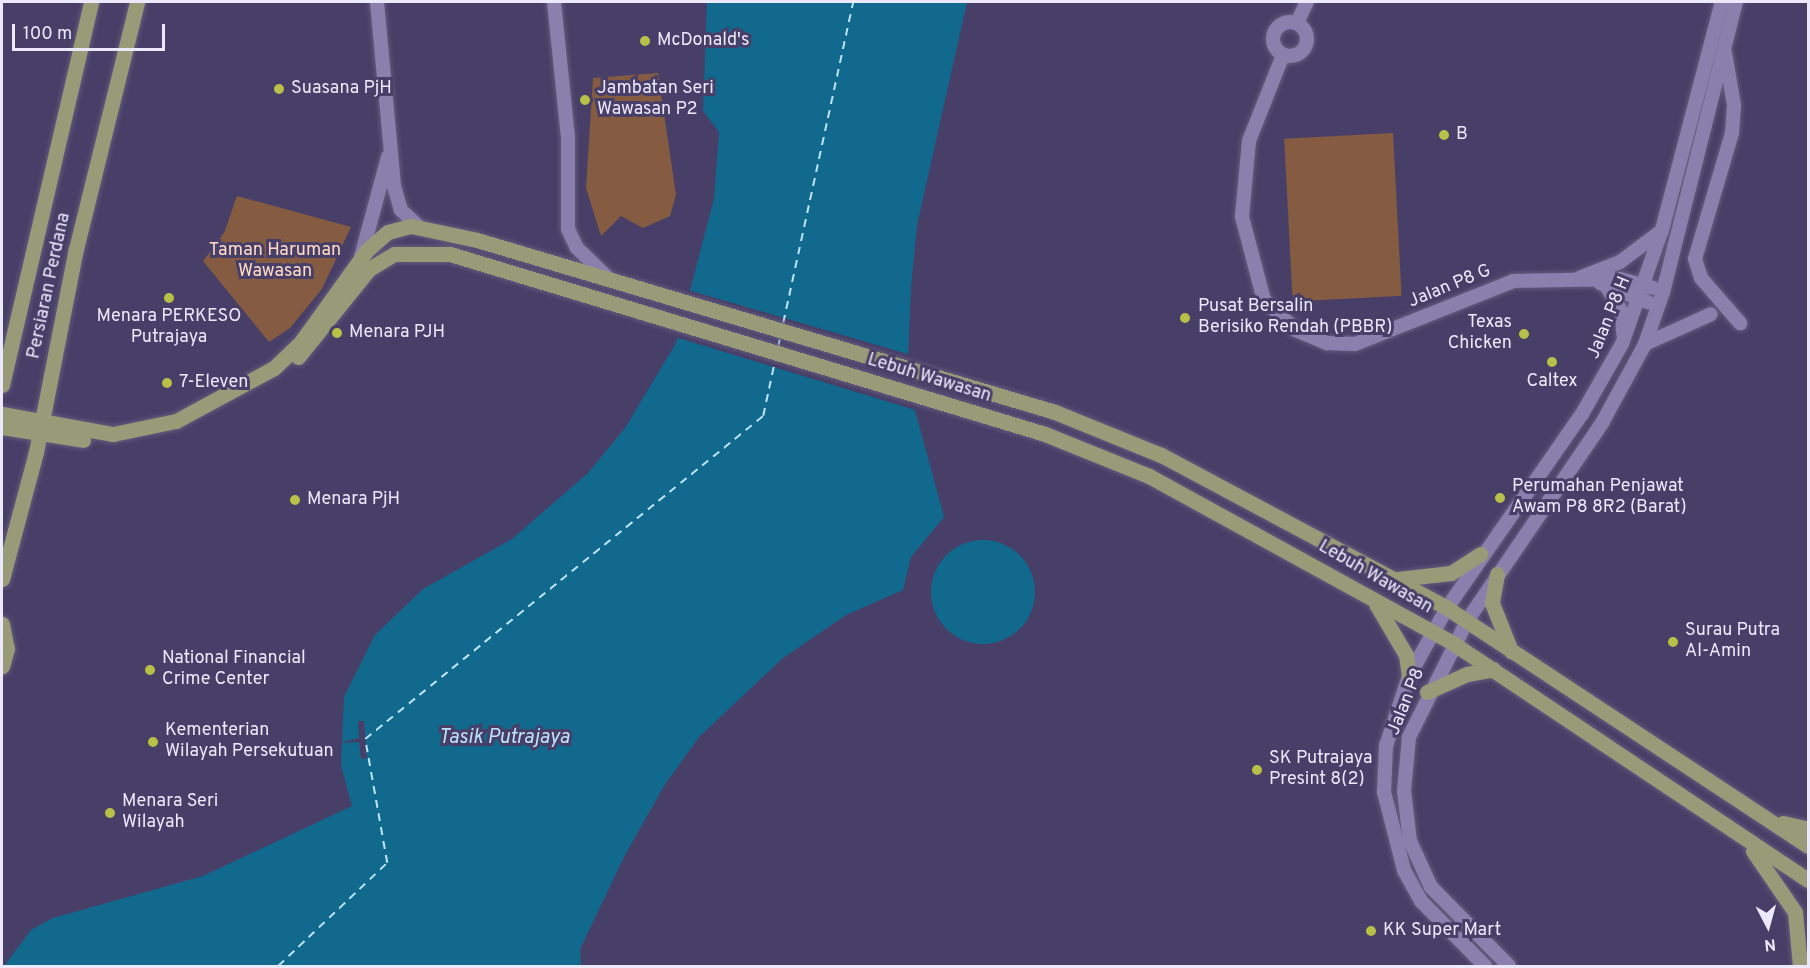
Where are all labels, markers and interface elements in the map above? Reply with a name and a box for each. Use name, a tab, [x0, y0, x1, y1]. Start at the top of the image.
scale bar	[15, 12, 168, 50]
text: 100 m	[23, 23, 72, 46]
place label: McDonald's	[657, 30, 749, 52]
marker: McDonald's	[638, 34, 652, 48]
place label: Suasana PjH	[291, 78, 392, 100]
place label: Jambatan Seri Wawasan P2	[597, 79, 714, 122]
marker: Suasana PjH	[272, 82, 286, 96]
marker: Jambatan Seri Wawasan P2	[578, 93, 592, 107]
place label: B	[1456, 124, 1468, 146]
marker: B	[1437, 128, 1451, 142]
street label: Persiaran Perdana	[24, 211, 76, 361]
park label: Taman Haruman Wawasan	[209, 241, 341, 284]
street label: Jalan P8 G	[1406, 261, 1494, 313]
street label: Jalan P8 H	[1584, 274, 1636, 362]
marker: Menara PERKESO Putrajaya	[162, 291, 176, 305]
place label: Pusat Bersalin Berisiko Rendah (PBBR)	[1198, 297, 1392, 340]
place label: Menara PERKESO Putrajaya	[97, 307, 241, 350]
marker: Pusat Bersalin Berisiko Rendah (PBBR)	[1176, 309, 1194, 327]
place label: Texas Chicken	[1448, 313, 1512, 356]
place label: Menara PJH	[349, 322, 445, 344]
marker: Menara PJH	[330, 326, 344, 340]
marker: Texas Chicken	[1517, 327, 1531, 341]
street label: Lebuh Wawasan	[864, 350, 994, 408]
marker: Caltex	[1545, 355, 1559, 369]
place label: Caltex	[1527, 371, 1577, 393]
place label: 7-Eleven	[179, 372, 248, 394]
marker: 7-Eleven	[160, 376, 174, 390]
place label: Perumahan Penjawat Awam P8 8R2 (Barat)	[1512, 477, 1687, 520]
place label: Menara PjH	[307, 489, 400, 511]
marker: Perumahan Penjawat Awam P8 8R2 (Barat)	[1493, 491, 1507, 505]
marker: Menara PjH	[288, 493, 302, 507]
street label: Lebuh Wawasan	[1314, 537, 1436, 619]
place label: Surau Putra Al-Amin	[1685, 621, 1780, 664]
marker: Surau Putra Al-Amin	[1666, 635, 1680, 649]
place label: National Financial Crime Center	[162, 649, 306, 692]
marker: National Financial Crime Center	[143, 663, 157, 677]
street label: Jalan P8	[1384, 665, 1430, 739]
place label: Kementerian Wilayah Persekutuan	[165, 721, 334, 764]
water label: Tasik Putrajaya	[439, 726, 569, 750]
marker: Kementerian Wilayah Persekutuan	[146, 735, 160, 749]
place label: SK Putrajaya Presint 8(2)	[1269, 749, 1372, 792]
marker: SK Putrajaya Presint 8(2)	[1250, 763, 1264, 777]
place label: Menara Seri Wilayah	[122, 792, 218, 834]
marker: Menara Seri Wilayah	[103, 806, 117, 820]
north arrow	[1738, 896, 1798, 956]
place label: KK Super Mart	[1383, 920, 1501, 942]
marker: KK Super Mart	[1364, 924, 1378, 938]
text: N	[1763, 933, 1777, 954]

